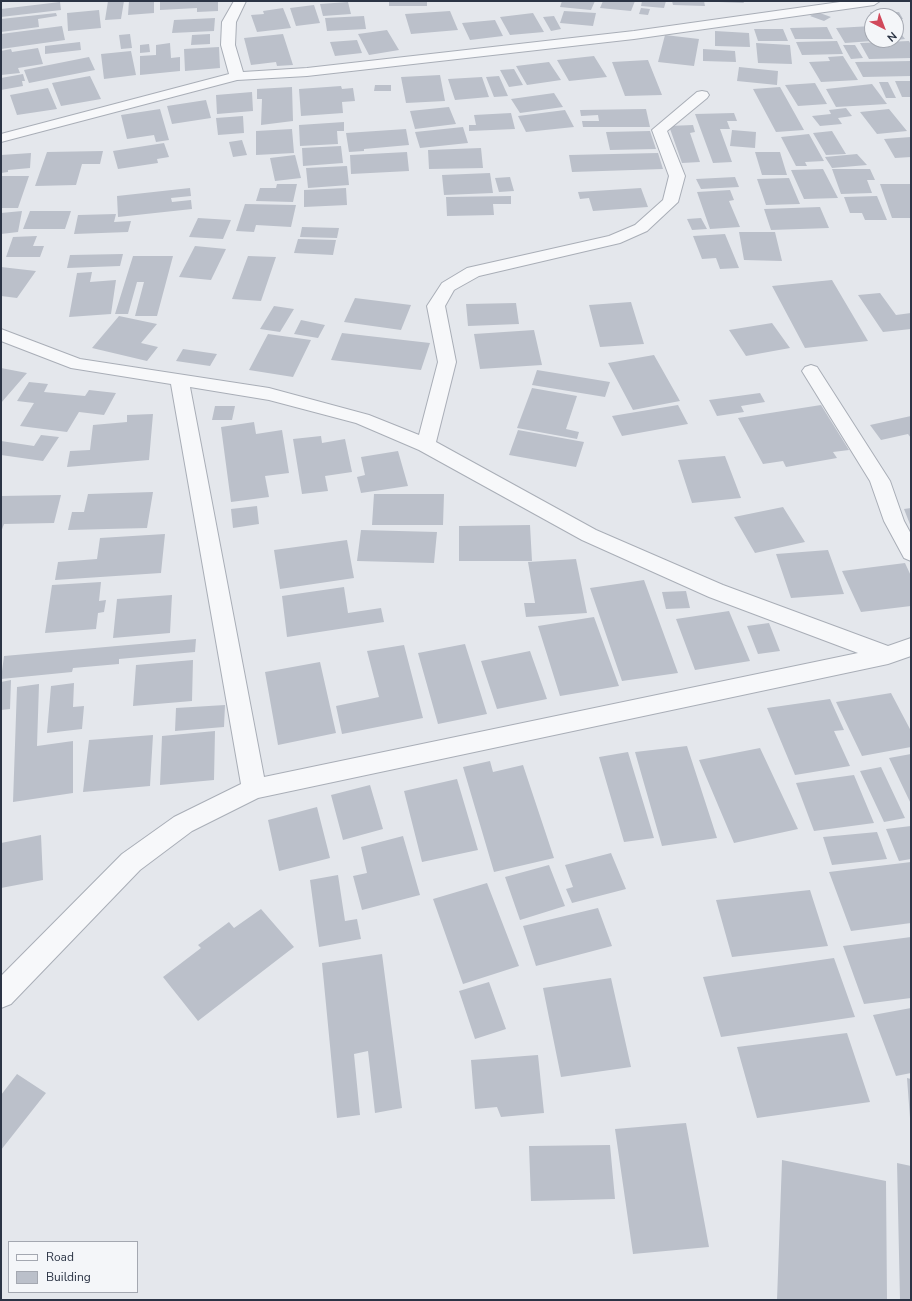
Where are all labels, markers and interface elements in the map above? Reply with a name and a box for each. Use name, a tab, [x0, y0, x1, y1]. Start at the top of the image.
north arrow	[864, 8, 904, 48]
text: N	[884, 28, 900, 45]
legend	[8, 1241, 138, 1293]
text: Road	[46, 1249, 74, 1265]
text: Building	[46, 1269, 91, 1285]

